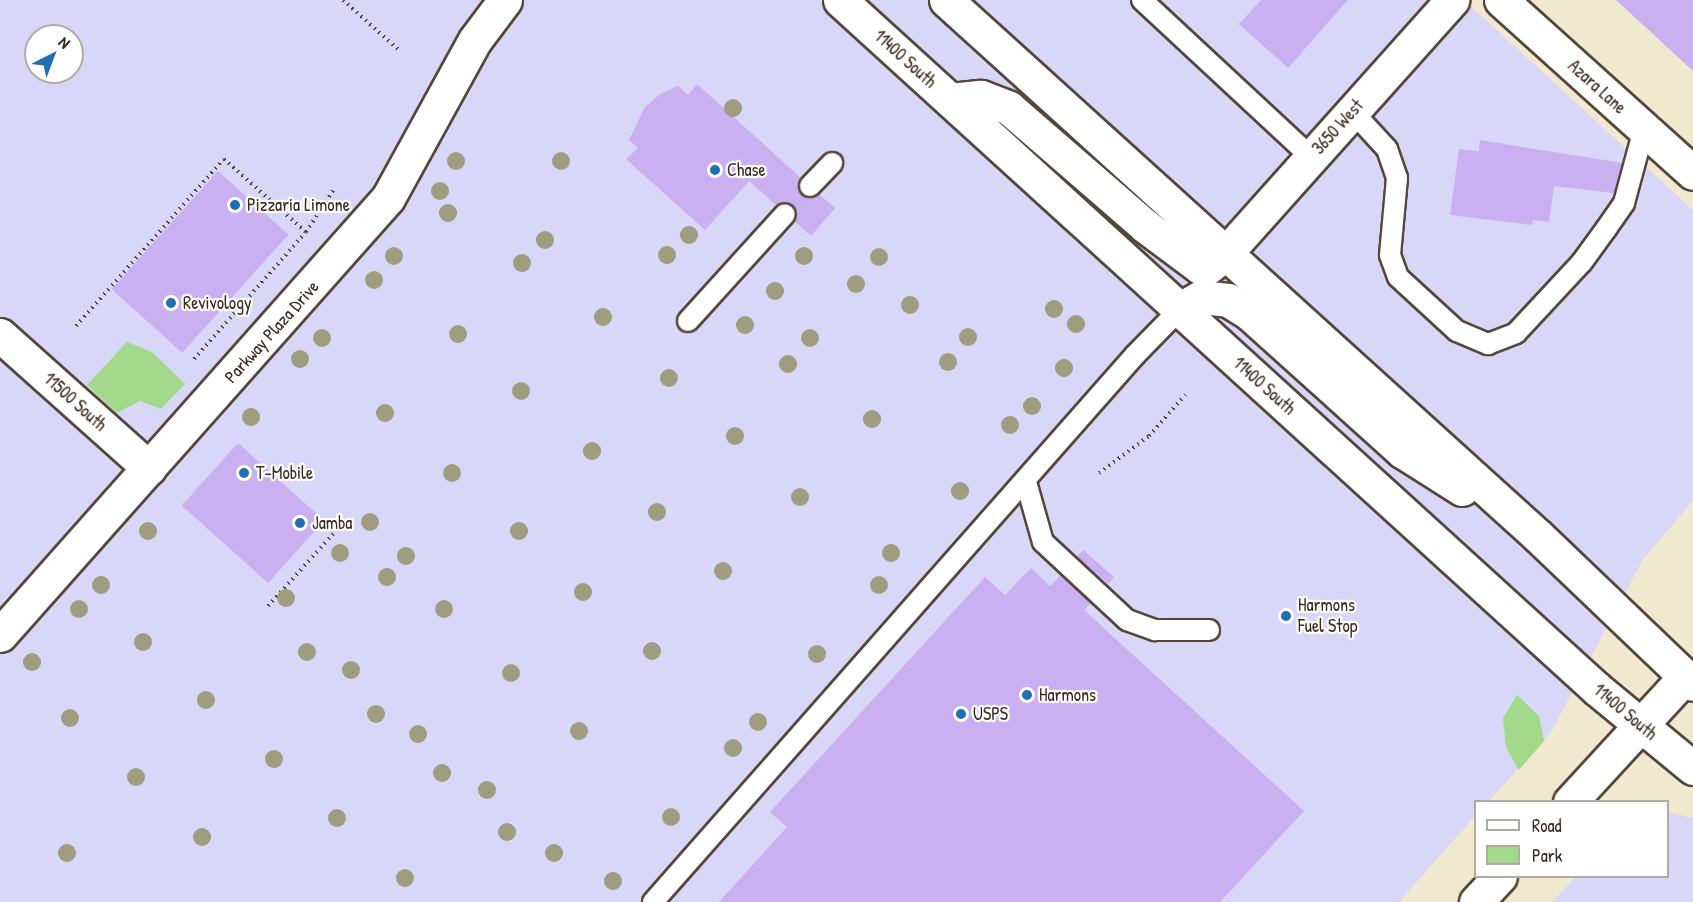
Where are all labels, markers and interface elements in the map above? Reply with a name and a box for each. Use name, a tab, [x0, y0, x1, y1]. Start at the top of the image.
north arrow	[24, 24, 84, 84]
street label: 11400 South	[869, 25, 941, 93]
text: N	[54, 31, 75, 53]
street label: Azara Lane	[1563, 55, 1631, 119]
street label: 3650 West	[1308, 95, 1368, 159]
place label: Chase	[727, 159, 766, 181]
marker: Chase	[708, 163, 722, 177]
place label: Pizzaria Limone	[247, 194, 350, 216]
marker: Pizzaria Limone	[228, 198, 242, 212]
street label: Parkway Plaza Drive	[220, 276, 324, 388]
place label: Revivology	[183, 292, 252, 314]
marker: Revivology	[164, 296, 178, 310]
street label: 11400 South	[1228, 352, 1300, 420]
street label: 11500 South	[39, 368, 111, 436]
place label: T-Mobile	[256, 462, 313, 484]
marker: T-Mobile	[237, 466, 251, 480]
place label: Jamba	[312, 512, 352, 534]
marker: Jamba	[293, 516, 307, 530]
place label: Harmons Fuel Stop	[1298, 595, 1357, 638]
marker: Harmons Fuel Stop	[1279, 609, 1293, 623]
street label: 11400 South	[1589, 679, 1661, 745]
place label: Harmons	[1039, 684, 1096, 706]
marker: Harmons	[1020, 688, 1034, 702]
place label: USPS	[973, 703, 1008, 725]
marker: USPS	[954, 707, 968, 721]
legend	[1474, 800, 1669, 878]
text: Road	[1532, 813, 1562, 838]
text: Park	[1532, 843, 1562, 868]

